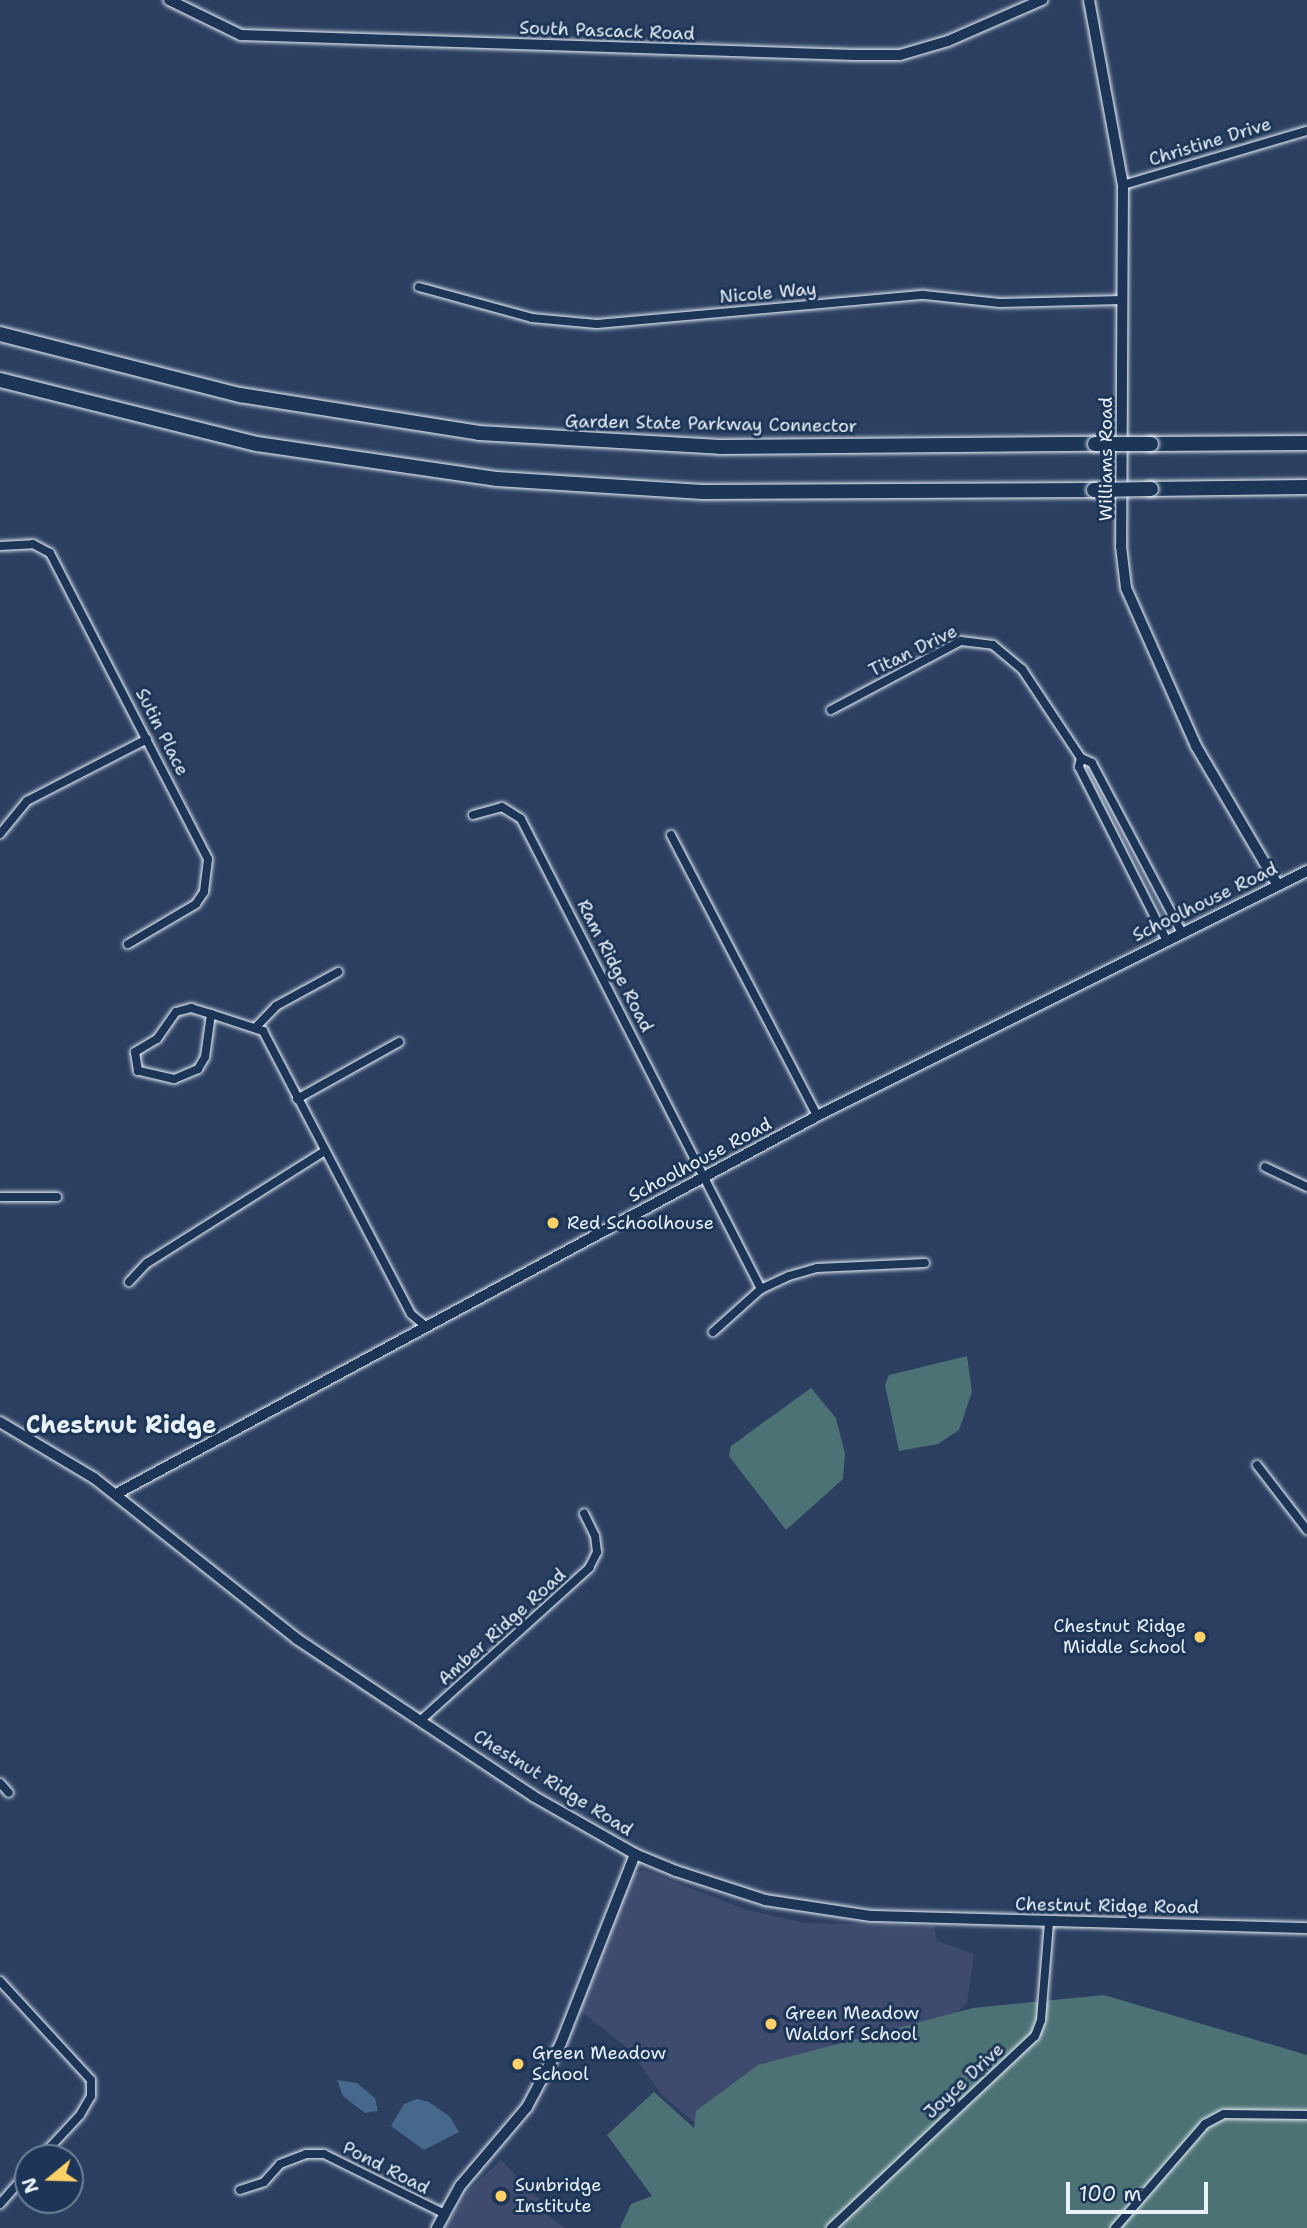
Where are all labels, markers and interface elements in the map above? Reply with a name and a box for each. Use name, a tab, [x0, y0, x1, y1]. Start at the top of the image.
street label: South Pascack Road	[519, 17, 695, 45]
street label: Christine Drive	[1146, 113, 1274, 171]
street label: Nicole Way	[719, 278, 817, 308]
street label: Williams Road	[1095, 397, 1117, 521]
street label: Garden State Parkway Connector	[565, 411, 857, 437]
street label: Titan Drive	[865, 620, 961, 682]
street label: Sutin Place	[131, 685, 193, 779]
street label: Schoolhouse Road	[1129, 857, 1281, 947]
street label: Ram Ridge Road	[572, 896, 658, 1036]
street label: Schoolhouse Road	[625, 1113, 775, 1207]
place label: Red Schoolhouse	[567, 1212, 714, 1234]
marker: Red Schoolhouse	[545, 1215, 561, 1231]
district label: Chestnut Ridge	[26, 1412, 216, 1440]
street label: Amber Ridge Road	[434, 1564, 570, 1690]
place label: Chestnut Ridge Middle School	[1053, 1616, 1186, 1658]
marker: Chestnut Ridge Middle School	[1192, 1629, 1208, 1645]
street label: Chestnut Ridge Road	[469, 1725, 637, 1841]
street label: Chestnut Ridge Road	[1015, 1894, 1199, 1918]
place label: Green Meadow Waldorf School	[785, 2003, 919, 2046]
marker: Green Meadow Waldorf School	[763, 2016, 779, 2032]
street label: Joyce Drive	[920, 2039, 1008, 2123]
place label: Green Meadow School	[532, 2043, 666, 2086]
marker: Green Meadow School	[510, 2056, 526, 2072]
street label: Pond Road	[339, 2137, 433, 2199]
north arrow	[14, 2144, 84, 2214]
scale bar	[1069, 2168, 1211, 2212]
text: N	[16, 2174, 45, 2197]
place label: Sunbridge Institute	[515, 2175, 601, 2218]
text: 100 m	[1079, 2180, 1142, 2208]
marker: Sunbridge Institute	[493, 2188, 509, 2204]

